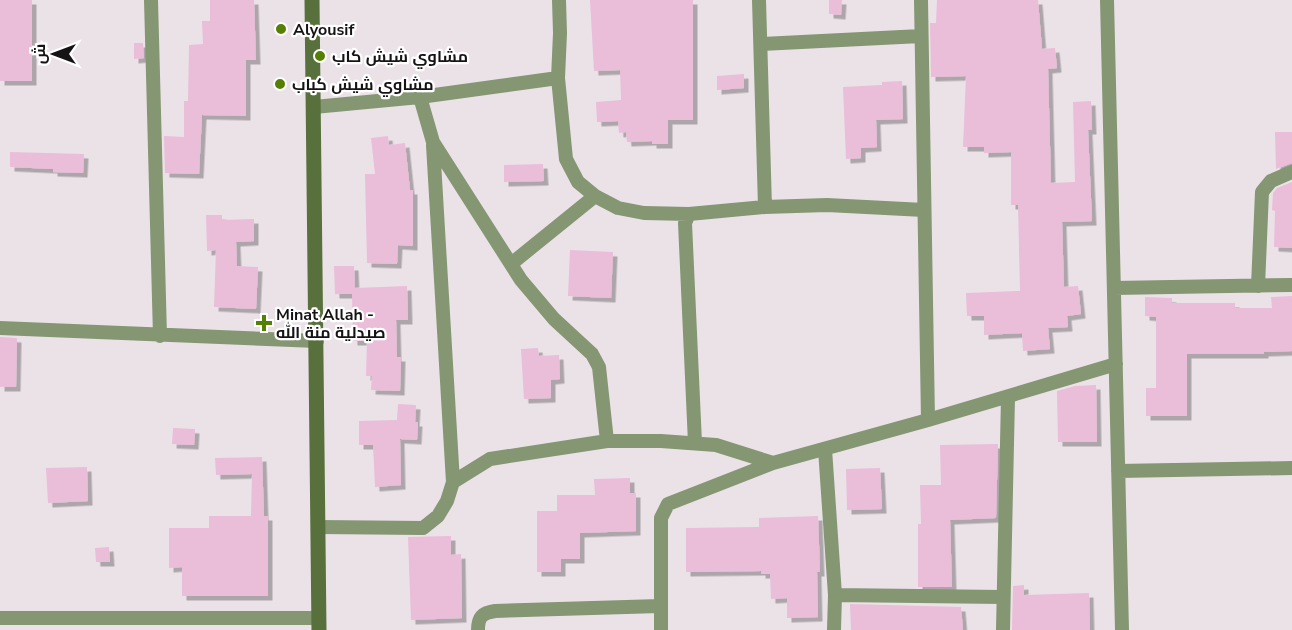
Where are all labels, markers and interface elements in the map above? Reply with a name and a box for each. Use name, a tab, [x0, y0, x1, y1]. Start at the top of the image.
place label: Alyousif	[293, 19, 355, 41]
marker: Alyousif	[274, 22, 288, 36]
north arrow	[24, 24, 84, 84]
text: ش	[29, 44, 51, 64]
place label: مشاوي شيش كاب	[332, 46, 468, 69]
marker: مشاوي شيش كاب	[313, 49, 327, 63]
place label: مشاوي شيش كباب	[292, 74, 434, 97]
marker: مشاوي شيش كباب	[273, 77, 287, 91]
place label: Minat Allah - صيدلية منة الله	[276, 304, 386, 344]
marker: Minat Allah - صيدلية منة الله	[257, 316, 271, 330]

